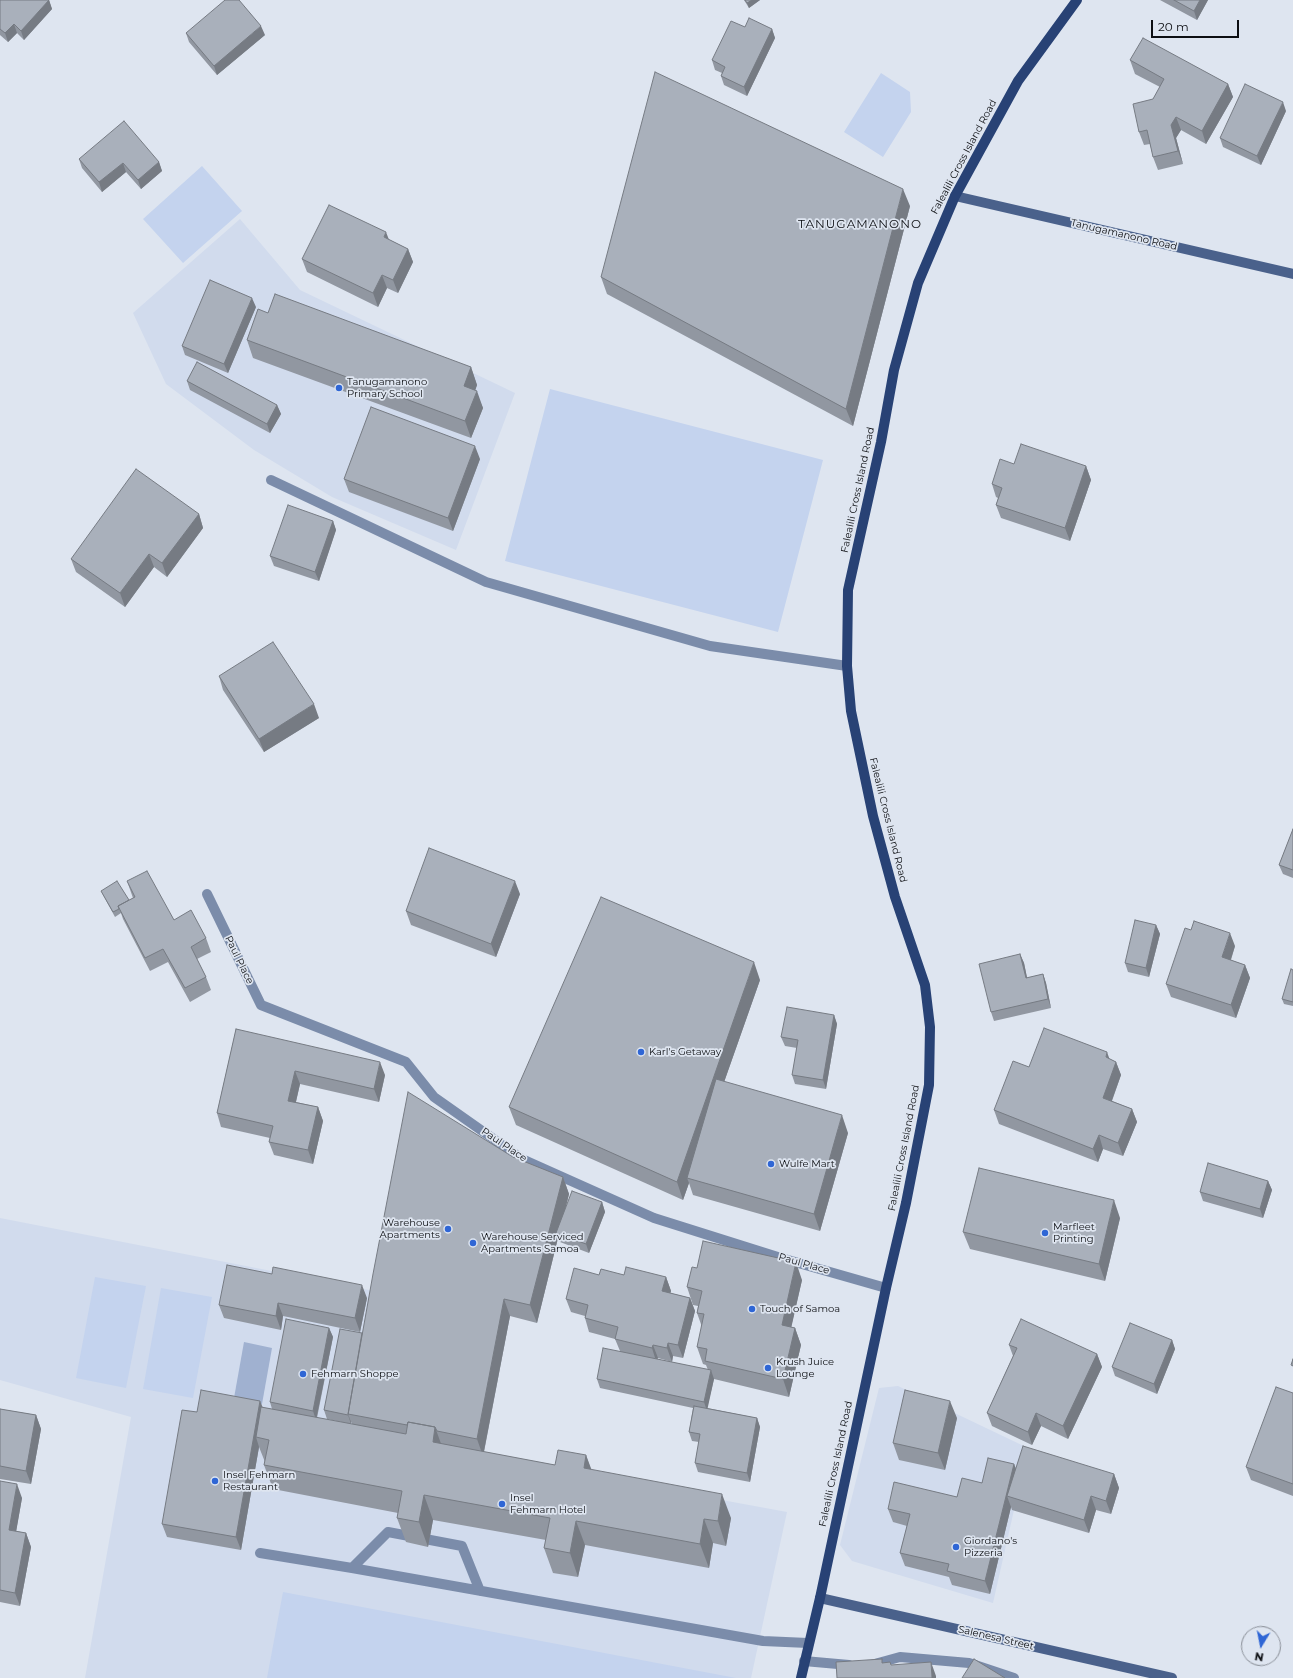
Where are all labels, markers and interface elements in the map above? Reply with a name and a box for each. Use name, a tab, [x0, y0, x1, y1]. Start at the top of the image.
scale bar	[1153, 12, 1241, 38]
text: 20 m	[1158, 19, 1189, 34]
street label: Falealili Cross Island Road	[929, 98, 999, 216]
district label: TANUGAMANONO	[798, 217, 922, 231]
street label: Tanugamanono Road	[1070, 217, 1178, 253]
place label: Tanugamanono Primary School	[347, 376, 427, 400]
marker: Tanugamanono Primary School	[334, 383, 344, 393]
street label: Falealili Cross Island Road	[839, 426, 877, 554]
street label: Falealili Cross Island Road	[867, 756, 909, 884]
street label: Paul Place	[222, 934, 256, 986]
place label: Karl's Getaway	[649, 1046, 721, 1058]
marker: Karl's Getaway	[636, 1047, 646, 1057]
street label: Falealili Cross Island Road	[886, 1084, 922, 1212]
street label: Paul Place	[479, 1125, 529, 1165]
place label: Wulfe Mart	[779, 1158, 835, 1170]
marker: Wulfe Mart	[766, 1159, 776, 1169]
place label: Warehouse Apartments	[380, 1217, 440, 1240]
place label: Marfleet Printing	[1053, 1221, 1095, 1244]
marker: Warehouse Apartments	[443, 1224, 453, 1234]
marker: Marfleet Printing	[1040, 1228, 1050, 1238]
place label: Warehouse Serviced Apartments Samoa	[481, 1231, 583, 1254]
marker: Warehouse Serviced Apartments Samoa	[468, 1238, 478, 1248]
street label: Paul Place	[777, 1251, 831, 1277]
place label: Touch of Samoa	[760, 1303, 840, 1315]
marker: Touch of Samoa	[747, 1304, 757, 1314]
place label: Krush Juice Lounge	[776, 1356, 834, 1380]
marker: Krush Juice Lounge	[763, 1363, 773, 1373]
place label: Fehmarn Shoppe	[311, 1368, 399, 1380]
marker: Fehmarn Shoppe	[298, 1369, 308, 1379]
street label: Falealili Cross Island Road	[817, 1400, 855, 1528]
place label: Insel Fehmarn Restaurant	[223, 1469, 295, 1492]
marker: Insel Fehmarn Restaurant	[210, 1476, 220, 1486]
place label: Insel Fehmarn Hotel	[510, 1492, 586, 1516]
marker: Insel Fehmarn Hotel	[497, 1499, 507, 1509]
place label: Giordano's Pizzeria	[964, 1535, 1017, 1558]
marker: Giordano's Pizzeria	[951, 1542, 961, 1552]
street label: Salenesa Street	[957, 1623, 1035, 1653]
north arrow	[1241, 1626, 1281, 1666]
text: N	[1254, 1649, 1265, 1664]

